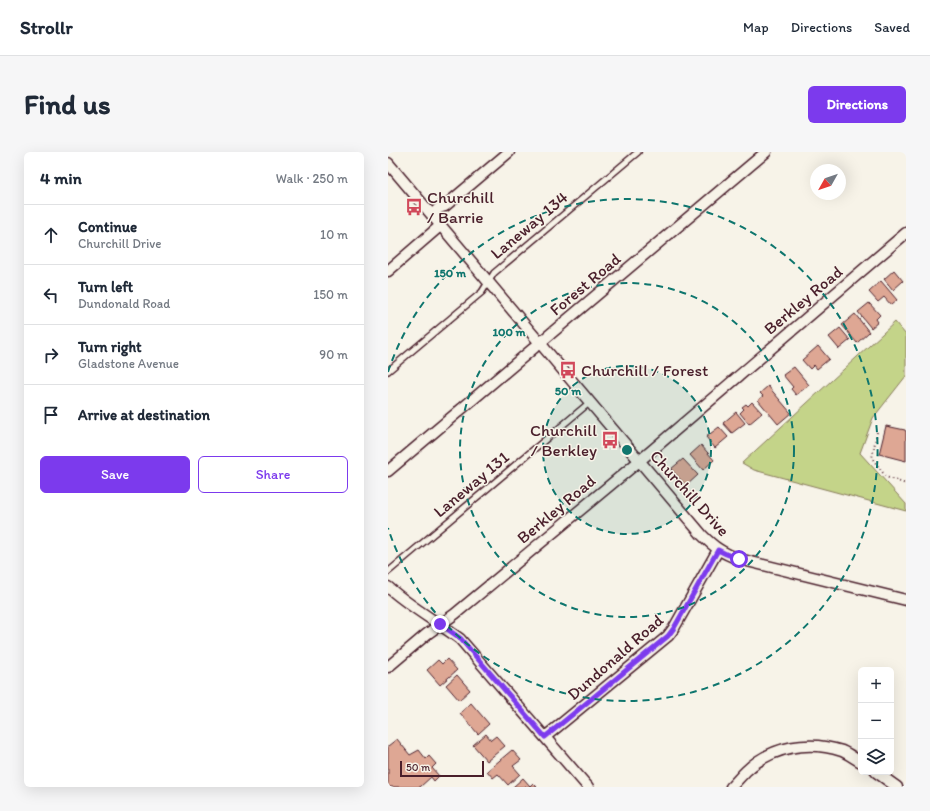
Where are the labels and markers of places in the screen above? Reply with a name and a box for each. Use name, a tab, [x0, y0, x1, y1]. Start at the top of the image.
place label: Churchill / Barrie	[427, 187, 494, 227]
bus stop icon: Churchill / Barrie	[404, 197, 424, 217]
bus stop icon: Churchill / Forest	[558, 360, 578, 380]
place label: Churchill / Forest	[581, 360, 708, 380]
place label: Churchill / Berkley	[530, 420, 597, 460]
bus stop icon: Churchill / Berkley	[600, 430, 620, 450]
centre of rings	[620, 443, 634, 457]

